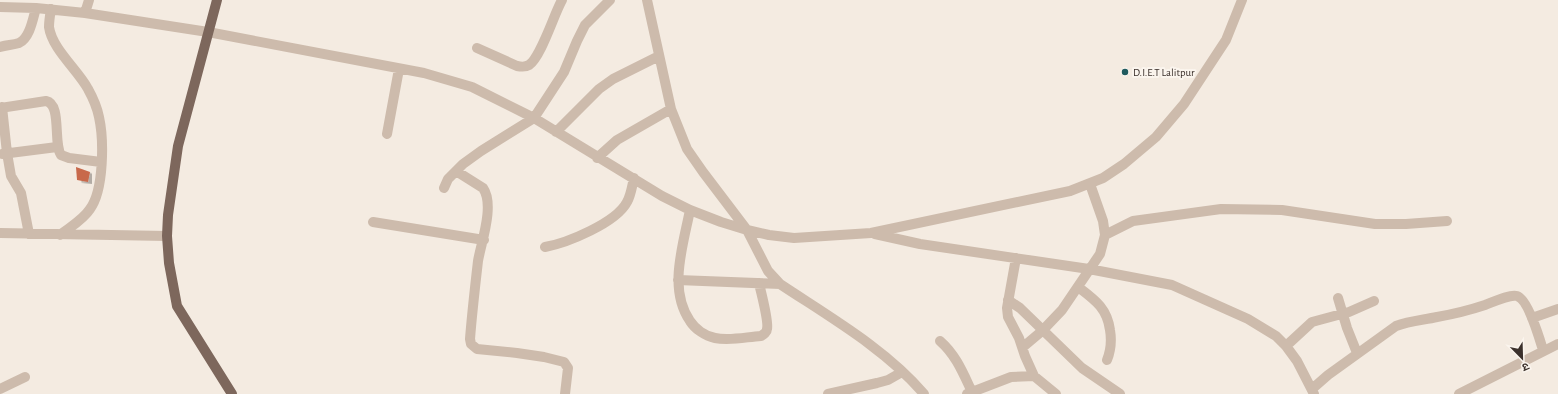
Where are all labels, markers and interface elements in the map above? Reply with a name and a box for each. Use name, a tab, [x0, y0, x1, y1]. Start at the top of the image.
marker: D.I.E.T Lalitpur	[1120, 67, 1130, 77]
place label: D.I.E.T Lalitpur	[1133, 67, 1195, 78]
north arrow	[1502, 338, 1542, 378]
text: उ	[1520, 360, 1531, 373]

